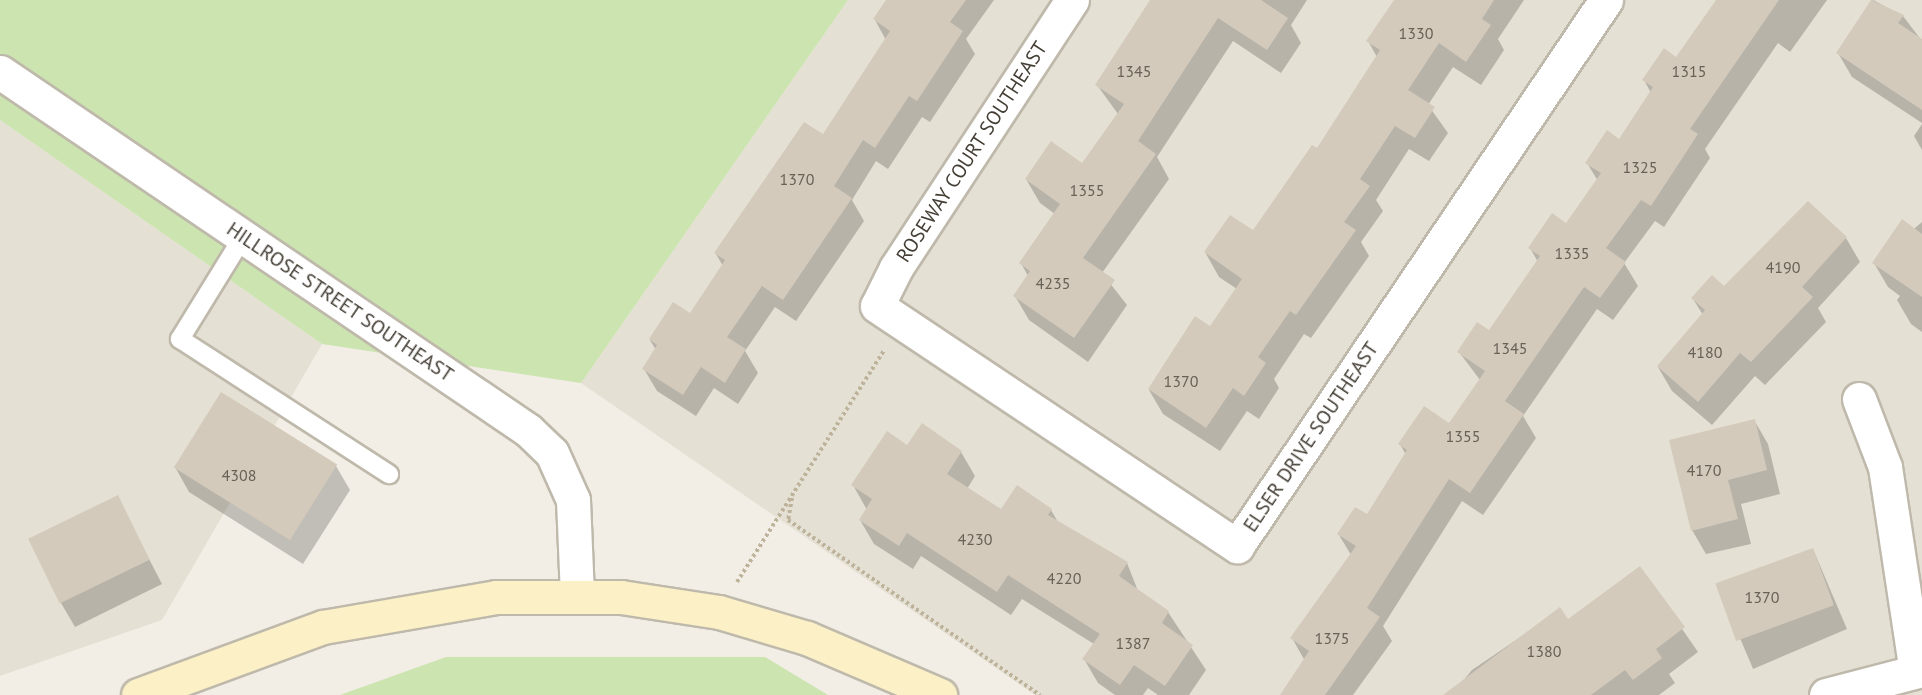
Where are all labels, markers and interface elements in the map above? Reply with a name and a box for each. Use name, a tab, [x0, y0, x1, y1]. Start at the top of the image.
house number: 1330	[1399, 23, 1433, 43]
street label: ROSEWAY COURT SOUTHEAST	[891, 37, 1053, 267]
house number: 1345	[1117, 61, 1151, 81]
house number: 1315	[1672, 61, 1706, 81]
house number: 1325	[1623, 157, 1657, 177]
house number: 1370	[780, 169, 814, 189]
house number: 1355	[1070, 180, 1104, 200]
street label: HILLROSE STREET SOUTHEAST	[222, 217, 458, 387]
house number: 1335	[1555, 243, 1589, 263]
house number: 4190	[1766, 257, 1800, 277]
house number: 4235	[1036, 273, 1070, 293]
street label: ELSER DRIVE SOUTHEAST	[1238, 337, 1384, 537]
house number: 1345	[1493, 338, 1527, 358]
house number: 4180	[1688, 342, 1722, 362]
house number: 1370	[1164, 371, 1198, 391]
house number: 1355	[1446, 426, 1480, 446]
house number: 4170	[1687, 460, 1721, 480]
house number: 4308	[222, 465, 256, 485]
house number: 4230	[958, 529, 992, 549]
house number: 4220	[1047, 568, 1081, 588]
house number: 1370	[1745, 587, 1779, 607]
house number: 1375	[1315, 628, 1349, 648]
house number: 1387	[1116, 633, 1150, 653]
house number: 1380	[1527, 641, 1561, 661]

